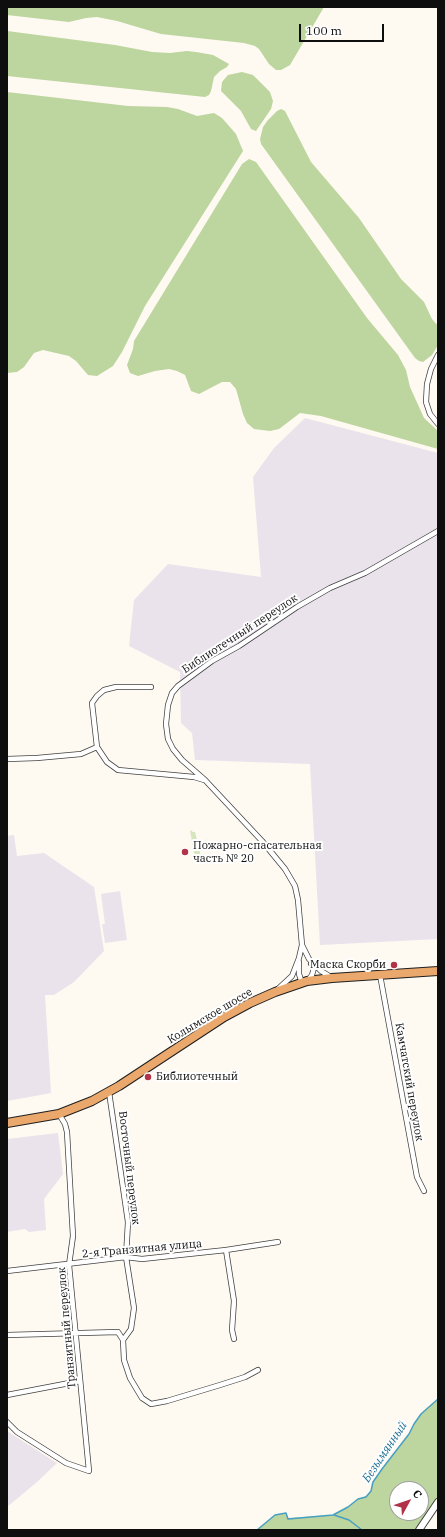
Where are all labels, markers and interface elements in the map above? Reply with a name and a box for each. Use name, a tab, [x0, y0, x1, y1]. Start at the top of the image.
scale bar	[301, 16, 386, 42]
text: 100 m	[306, 23, 342, 38]
street label: Библиотечный переулок	[180, 592, 300, 676]
place label: Пожарно-спасательная часть № 20	[193, 839, 322, 865]
marker: Пожарно-спасательная часть № 20	[180, 847, 190, 857]
place label: Маска Скорби	[310, 958, 386, 972]
marker: Маска Скорби	[389, 960, 399, 970]
street label: Колымское шоссе	[165, 985, 255, 1047]
street label: Камчатский переулок	[392, 1022, 426, 1142]
place label: Библиотечный	[156, 1070, 238, 1084]
marker: Библиотечный	[143, 1072, 153, 1082]
street label: Восточный переулок	[115, 1110, 143, 1226]
street label: 2-я Транзитная улица	[82, 1237, 202, 1261]
street label: Транзитный переулок	[55, 1267, 79, 1389]
water label: Безымянный	[359, 1419, 411, 1485]
north arrow	[389, 1481, 429, 1521]
text: С	[410, 1487, 425, 1501]

